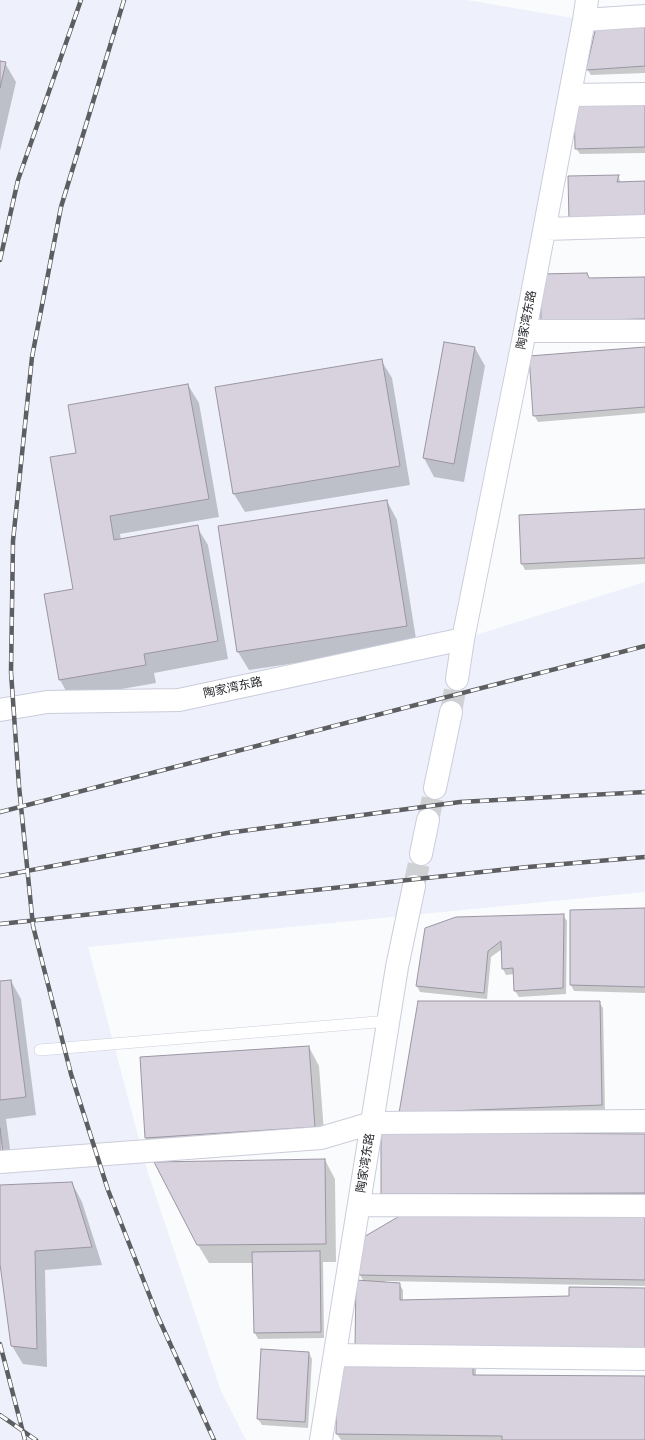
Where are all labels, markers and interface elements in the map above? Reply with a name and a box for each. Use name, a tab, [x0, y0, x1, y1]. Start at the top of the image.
street label: 陶家湾东路	[514, 289, 540, 351]
street label: 陶家湾东路	[202, 675, 264, 701]
street label: 陶家湾东路	[354, 1132, 378, 1194]

